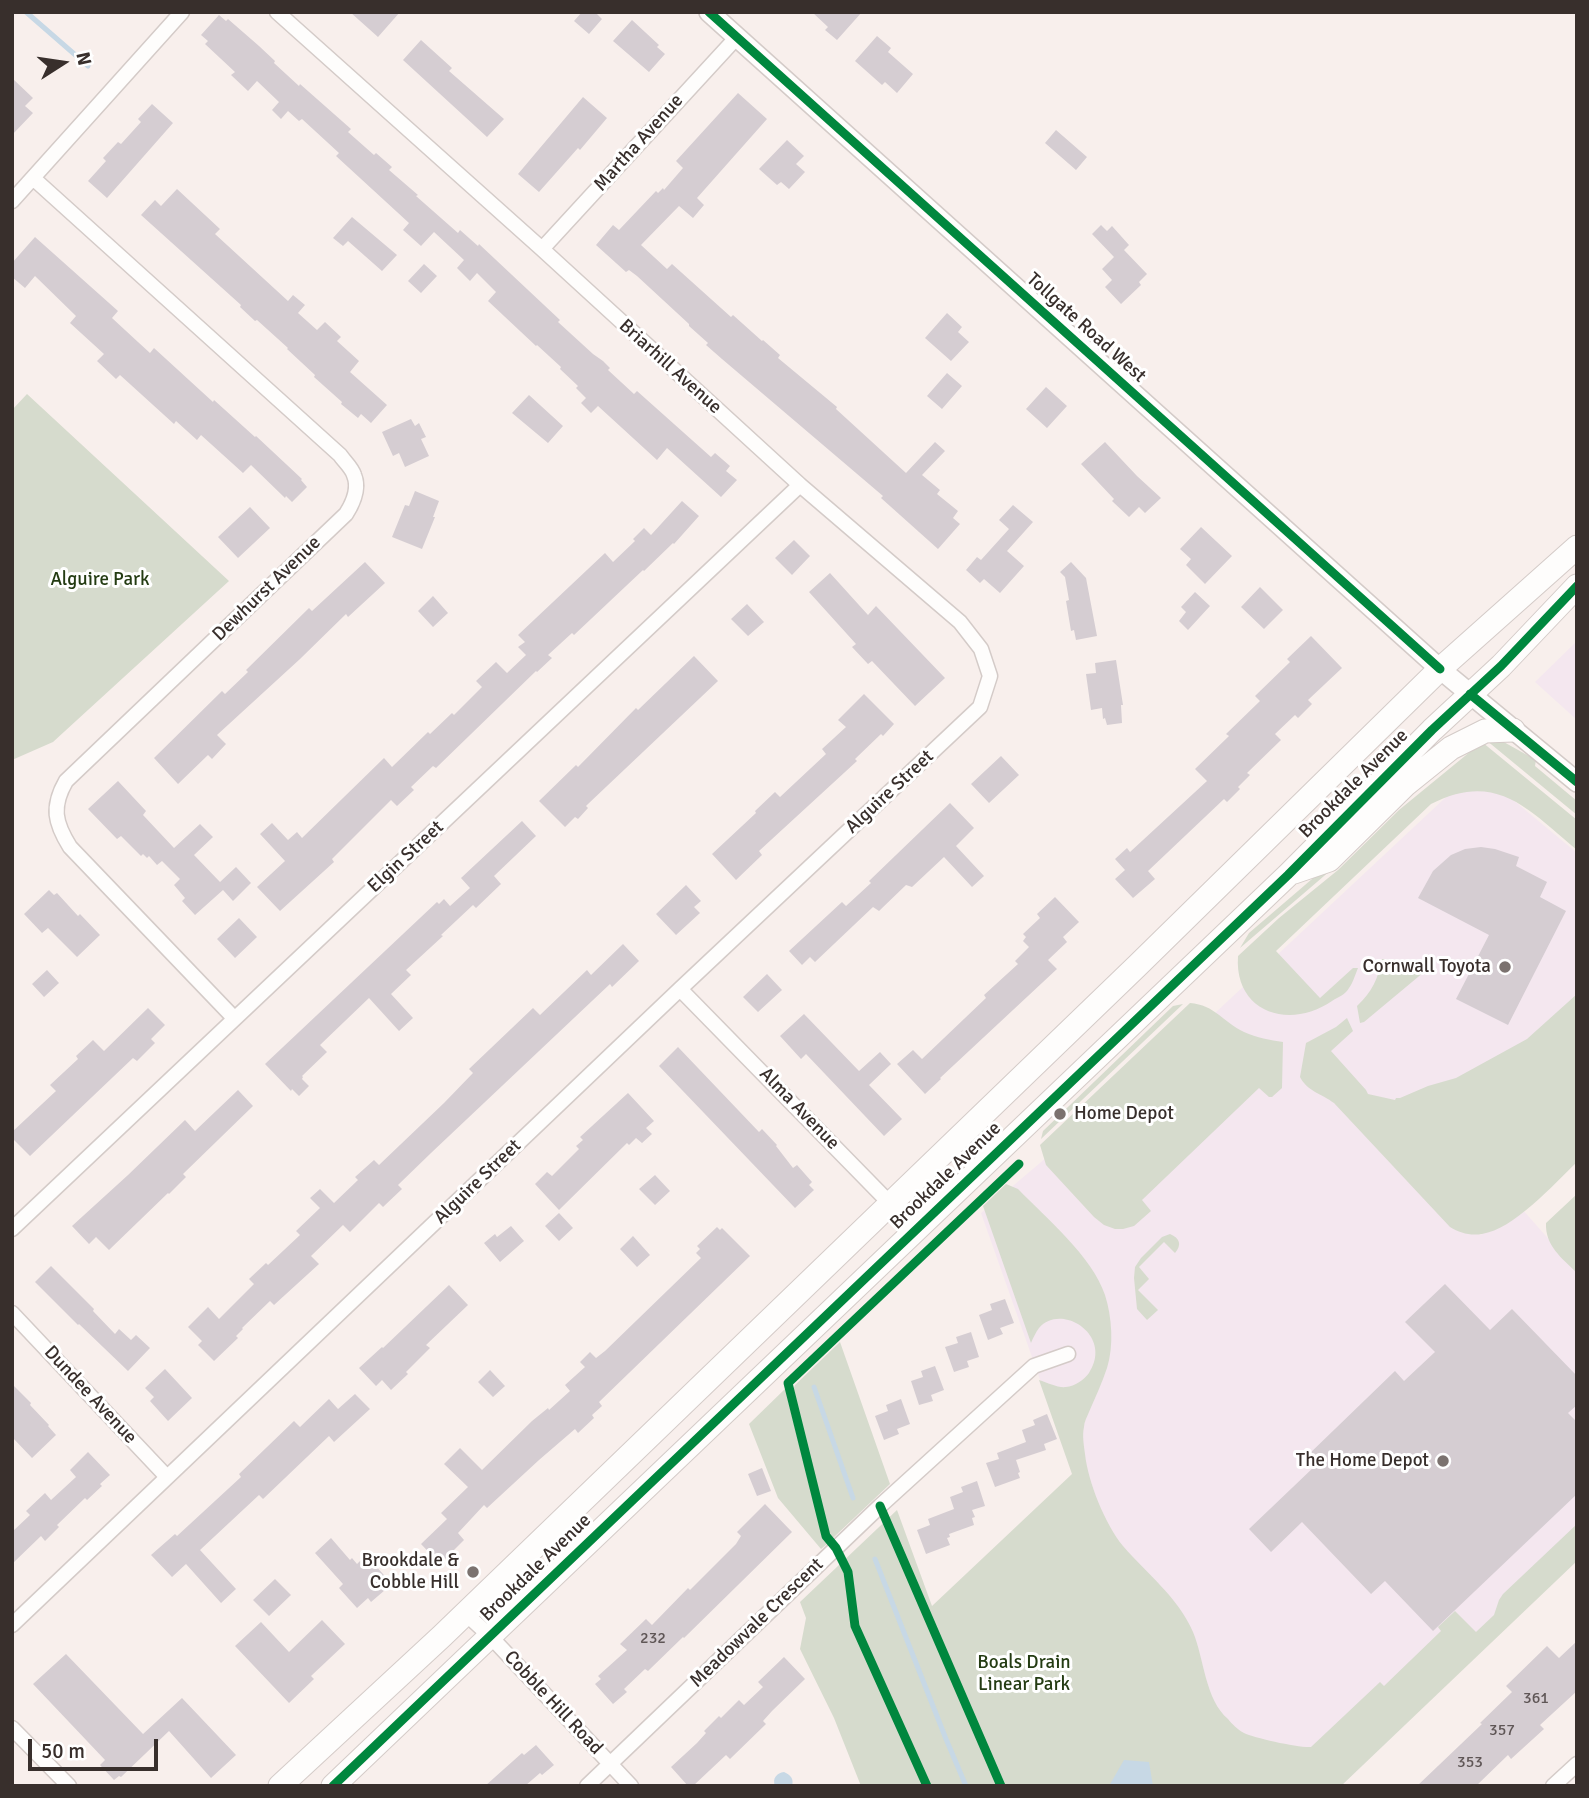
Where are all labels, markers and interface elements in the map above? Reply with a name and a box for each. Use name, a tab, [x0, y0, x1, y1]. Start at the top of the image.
north arrow	[28, 28, 98, 98]
text: N	[70, 50, 97, 68]
street label: Martha Avenue	[590, 90, 688, 196]
street label: Tollgate Road West	[1022, 268, 1150, 388]
street label: Briarhill Avenue	[614, 315, 726, 419]
street label: Dewhurst Avenue	[208, 532, 326, 646]
park label: Alguire Park	[50, 569, 150, 591]
street label: Brookdale Avenue	[1295, 725, 1413, 843]
street label: Alguire Street	[841, 745, 939, 839]
street label: Elgin Street	[363, 816, 449, 898]
place label: Cornwall Toyota	[1362, 956, 1491, 978]
marker: Cornwall Toyota	[1497, 959, 1513, 975]
street label: Alma Avenue	[754, 1063, 844, 1155]
place label: Home Depot	[1074, 1103, 1174, 1125]
marker: Home Depot	[1052, 1106, 1068, 1122]
street label: Brookdale Avenue	[886, 1117, 1006, 1235]
street label: Alguire Street	[430, 1135, 526, 1229]
street label: Dundee Avenue	[39, 1341, 141, 1449]
place label: The Home Depot	[1296, 1450, 1429, 1472]
marker: The Home Depot	[1435, 1453, 1451, 1469]
street label: Brookdale Avenue	[476, 1509, 596, 1627]
place label: Brookdale & Cobble Hill	[362, 1550, 459, 1594]
street label: Meadowvale Crescent	[686, 1553, 828, 1693]
marker: Brookdale & Cobble Hill	[465, 1564, 481, 1580]
house number: 232	[640, 1629, 666, 1649]
street label: Cobble Hill Road	[499, 1646, 607, 1760]
park label: Boals Drain Linear Park	[977, 1652, 1071, 1696]
house number: 361	[1523, 1689, 1549, 1709]
house number: 357	[1489, 1721, 1515, 1741]
scale bar	[32, 1724, 161, 1768]
text: 50 m	[41, 1738, 85, 1764]
house number: 353	[1457, 1753, 1483, 1773]

